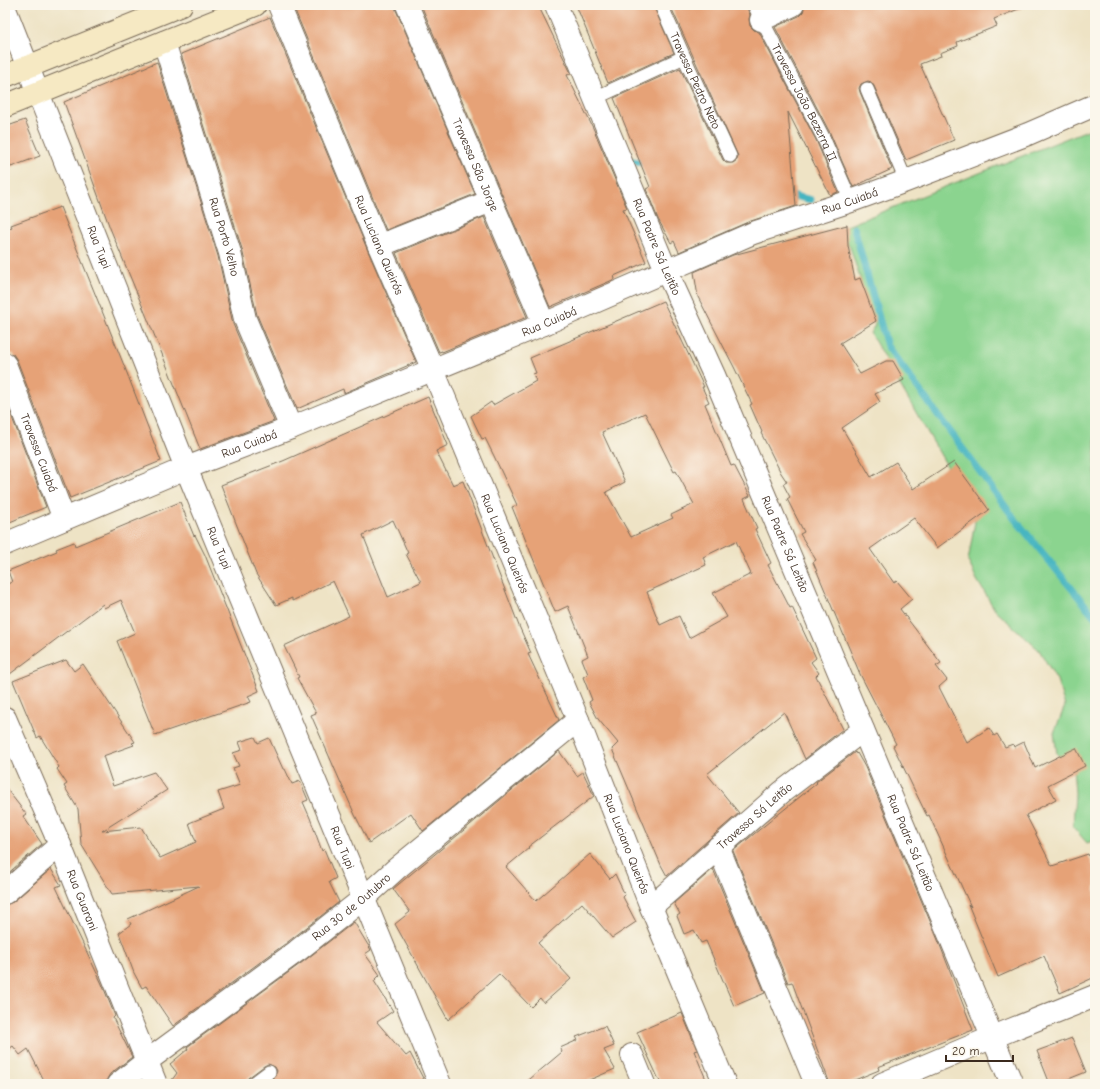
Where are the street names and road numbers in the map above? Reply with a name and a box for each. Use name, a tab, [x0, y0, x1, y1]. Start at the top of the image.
street label: Travessa Pedro Neto	[667, 30, 723, 131]
street label: Travessa João Bezerra II	[769, 42, 840, 164]
street label: Travessa São Jorge	[450, 116, 502, 214]
street label: Rua Cuiabá	[820, 185, 880, 217]
street label: Rua Luciano Queirós	[352, 193, 406, 297]
street label: Rua Porto Velho	[206, 196, 242, 278]
street label: Rua Padre Sá Leitão	[630, 196, 684, 298]
street label: Rua Tupi	[84, 224, 114, 271]
street label: Rua Cuiabá	[520, 304, 579, 339]
street label: Travessa Cuiabá	[17, 411, 60, 494]
street label: Rua Cuiabá	[219, 427, 279, 461]
street label: Rua Luciano Queirós	[478, 492, 532, 595]
street label: Rua Padre Sá Leitão	[759, 494, 812, 595]
street label: Rua Tupi	[204, 525, 234, 572]
street label: Travessa Sá Leitão	[714, 780, 795, 853]
street label: Rua Luciano Queirós	[601, 792, 652, 896]
street label: Rua Padre Sá Leitão	[884, 792, 937, 894]
street label: Rua Tupi	[327, 824, 358, 871]
street label: Rua Guarani	[64, 868, 101, 933]
street label: Rua 30 de Outubro	[309, 870, 394, 944]

